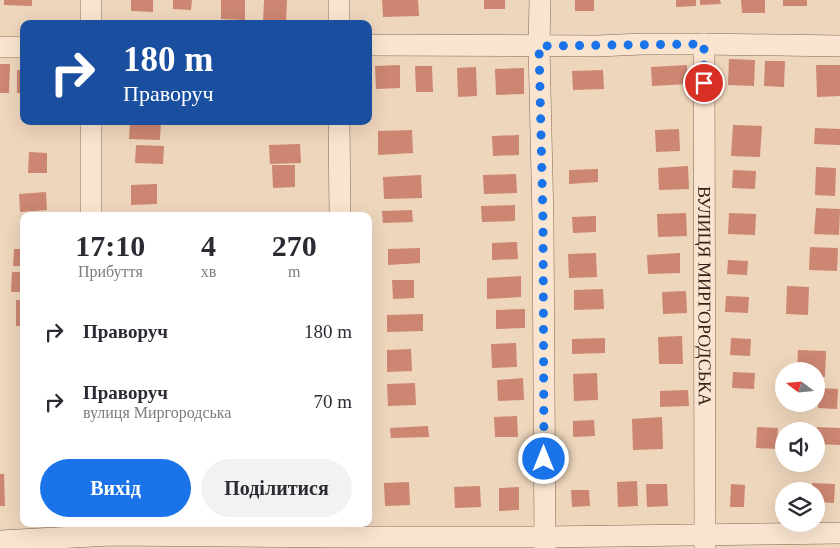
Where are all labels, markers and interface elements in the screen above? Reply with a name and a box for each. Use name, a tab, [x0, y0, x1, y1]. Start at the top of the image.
icon: right	[40, 40, 105, 105]
text: 180 m	[123, 40, 213, 79]
pin	[683, 62, 725, 104]
icon: arrive	[690, 69, 718, 97]
text: Праворуч	[123, 81, 214, 106]
street label: ВУЛИЦЯ МИРГОРОДСЬКА	[694, 186, 715, 406]
text: 17:10	[75, 229, 145, 262]
text: 4	[201, 229, 216, 262]
text: 270	[272, 229, 317, 262]
text: Прибуття	[78, 263, 143, 280]
text: хв	[201, 263, 216, 280]
text: m	[288, 263, 300, 280]
icon: right	[40, 318, 68, 346]
text: Праворуч	[83, 321, 168, 342]
text: 180 m	[304, 321, 352, 342]
north arrow	[775, 362, 825, 412]
map controls	[775, 362, 825, 532]
text: Праворуч	[83, 382, 168, 403]
icon: right	[40, 388, 68, 416]
text: 70 m	[313, 391, 352, 412]
text: вулиця Миргородська	[83, 404, 231, 421]
button: sound	[775, 422, 825, 472]
position arrow	[517, 432, 569, 484]
button: Вихід	[40, 459, 191, 517]
button: Поділитися	[201, 459, 352, 517]
button: layers	[775, 482, 825, 532]

